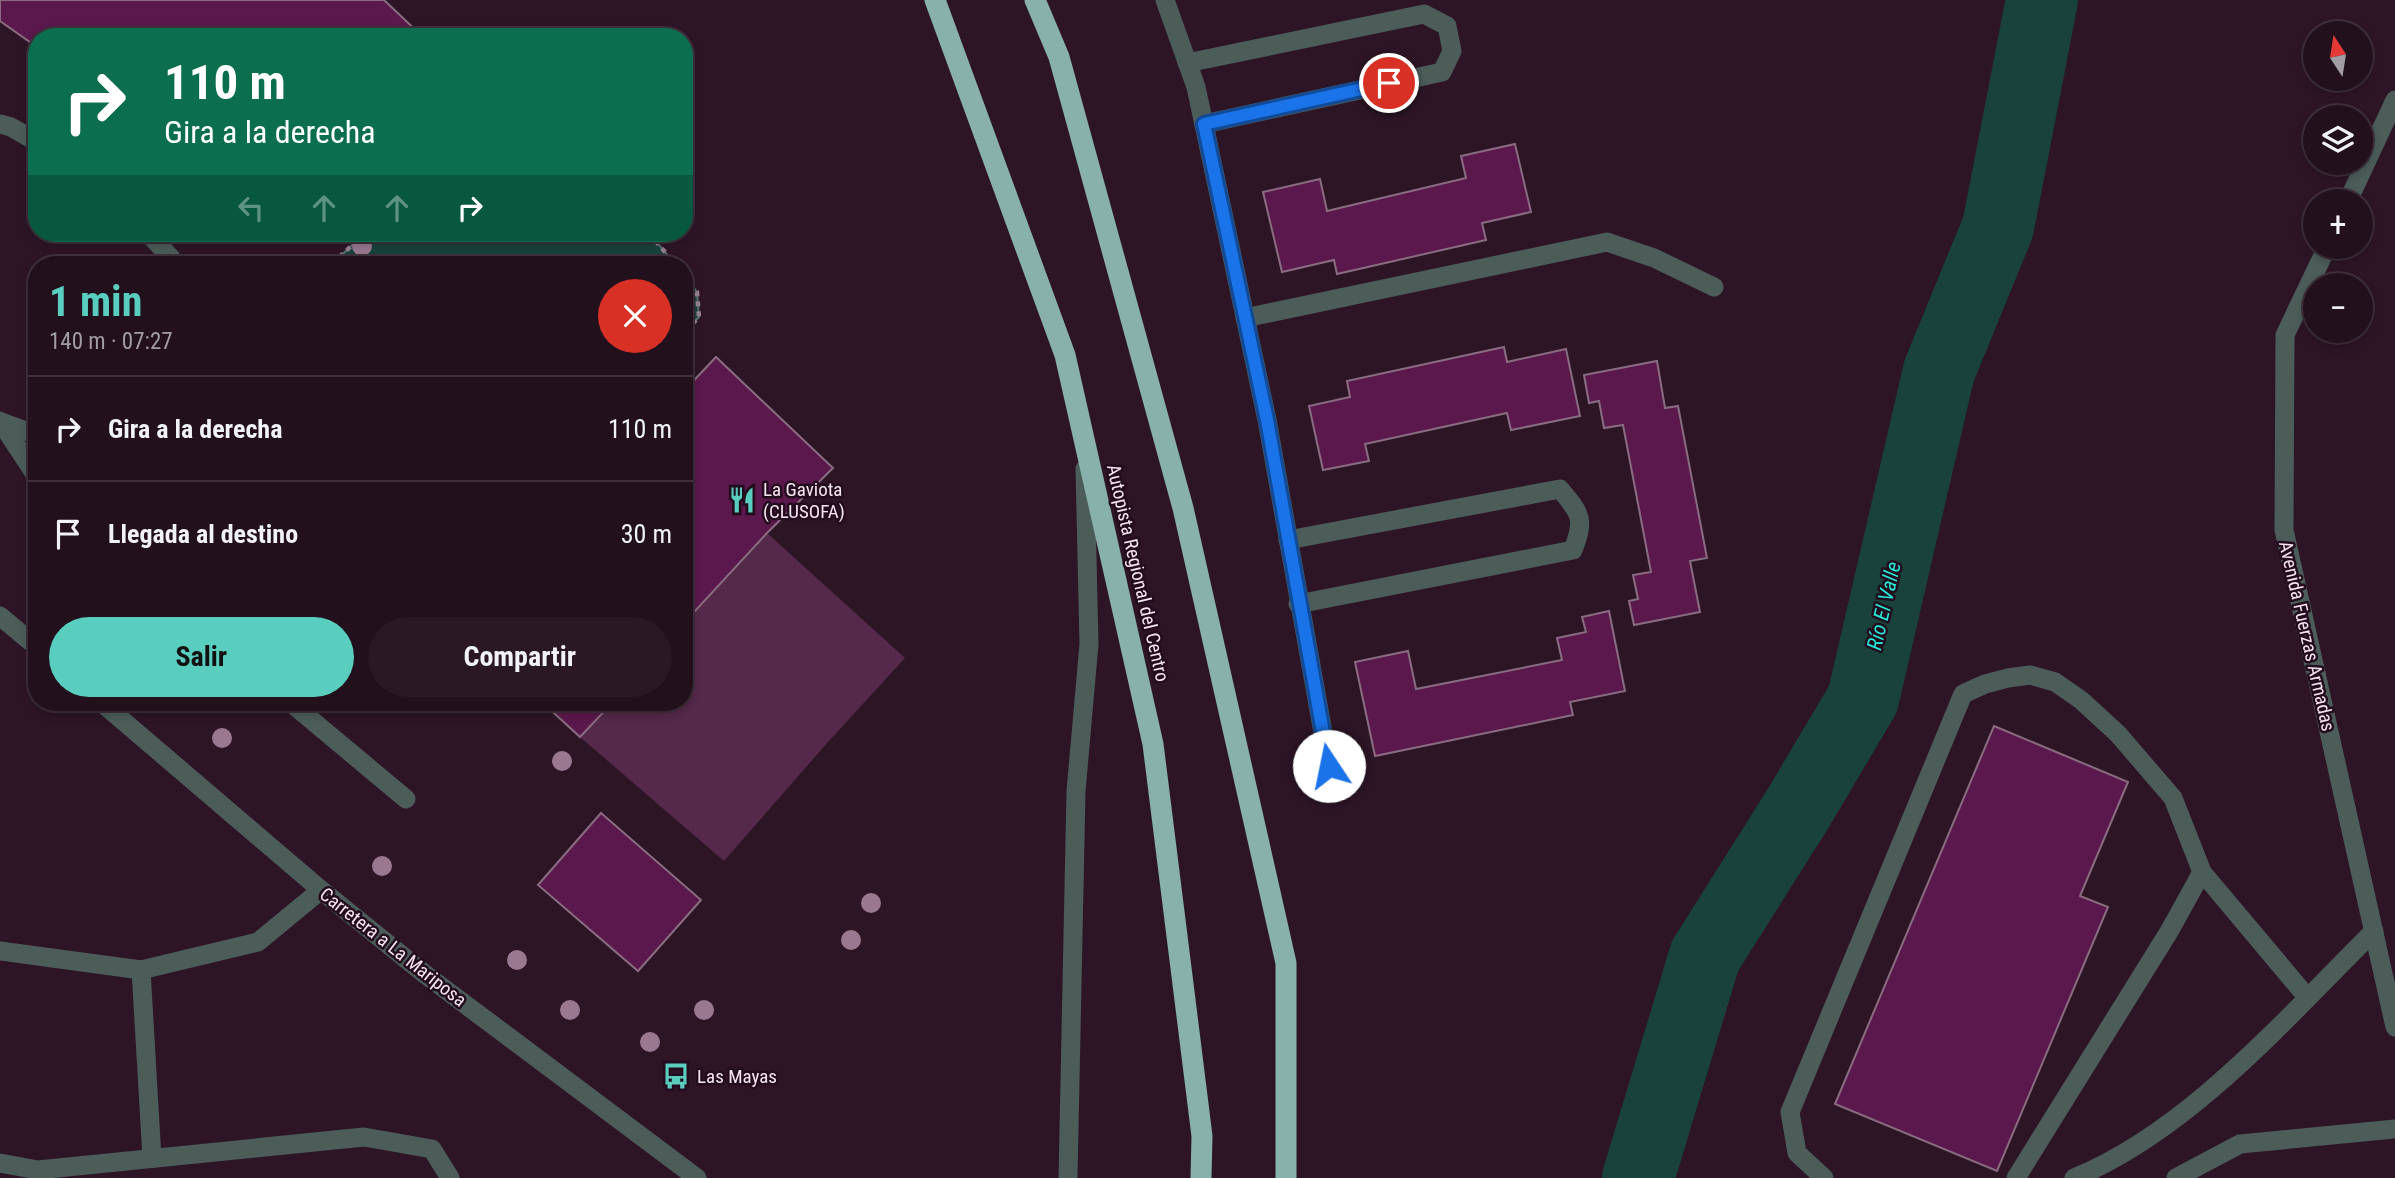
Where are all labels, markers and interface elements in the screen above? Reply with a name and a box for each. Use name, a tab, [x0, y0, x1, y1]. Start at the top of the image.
north arrow	[2303, 21, 2373, 91]
map controls	[2303, 21, 2373, 343]
pin	[1359, 53, 1419, 113]
text: 110 m	[164, 54, 286, 111]
icon: right	[49, 56, 140, 147]
icon: arrive	[1370, 64, 1408, 102]
button: layers	[2303, 105, 2373, 175]
text: Gira a la derecha	[164, 113, 376, 151]
icon: left	[232, 189, 270, 227]
icon: ahead	[305, 189, 343, 227]
icon: ahead	[378, 189, 416, 227]
icon: right	[451, 189, 489, 227]
button: +	[2303, 189, 2373, 259]
button: −	[2303, 273, 2373, 343]
text: 1 min	[49, 277, 142, 326]
button: close	[598, 279, 672, 353]
text: 140 m · 07:27	[49, 328, 173, 355]
icon: right	[49, 410, 87, 448]
text: Gira a la derecha	[108, 414, 282, 444]
text: 110 m	[608, 414, 672, 444]
street label: Autopista Regional del Centro	[1102, 462, 1174, 684]
place label: La Gaviota (CLUSOFA)	[763, 478, 845, 523]
restaurant icon: La Gaviota (CLUSOFA)	[727, 485, 757, 515]
icon: arrive	[49, 515, 87, 553]
text: Llegada al destino	[108, 519, 298, 549]
text: 30 m	[621, 519, 672, 549]
street label: Avenida Fuerzas Armadas	[2274, 539, 2340, 733]
water label: Río El Valle	[1862, 560, 1906, 652]
button: Salir	[49, 617, 354, 697]
button: Compartir	[368, 617, 672, 697]
position arrow	[1292, 729, 1366, 803]
street label: Carretera a La Mariposa	[315, 883, 471, 1011]
bus stop icon: Las Mayas	[661, 1061, 691, 1091]
place label: Las Mayas	[697, 1065, 777, 1088]

